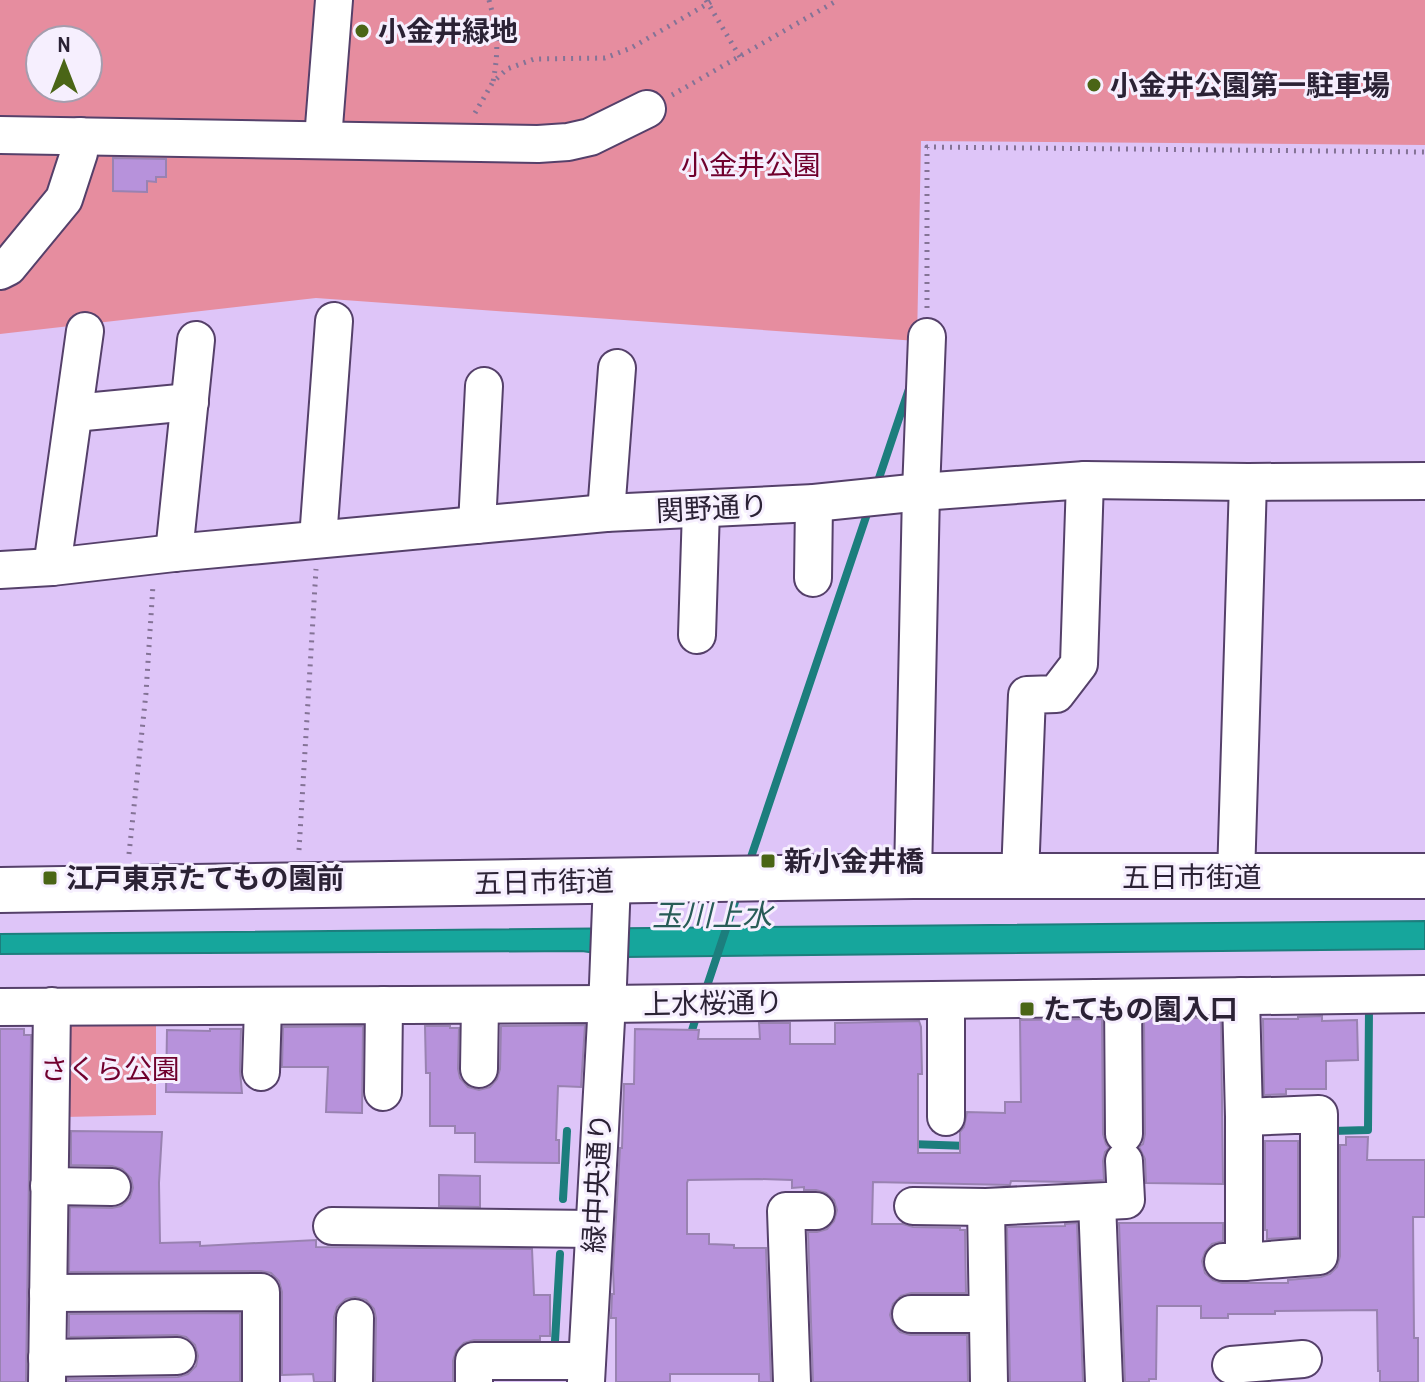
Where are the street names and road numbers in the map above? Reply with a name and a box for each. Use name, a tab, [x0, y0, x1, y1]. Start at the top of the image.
street label: 関野通り	[655, 486, 769, 530]
street label: 五日市街道	[1122, 858, 1262, 896]
street label: 五日市街道	[474, 862, 614, 902]
street label: 上水桜通り	[643, 983, 783, 1023]
street label: 緑中央通り	[574, 1112, 620, 1254]

